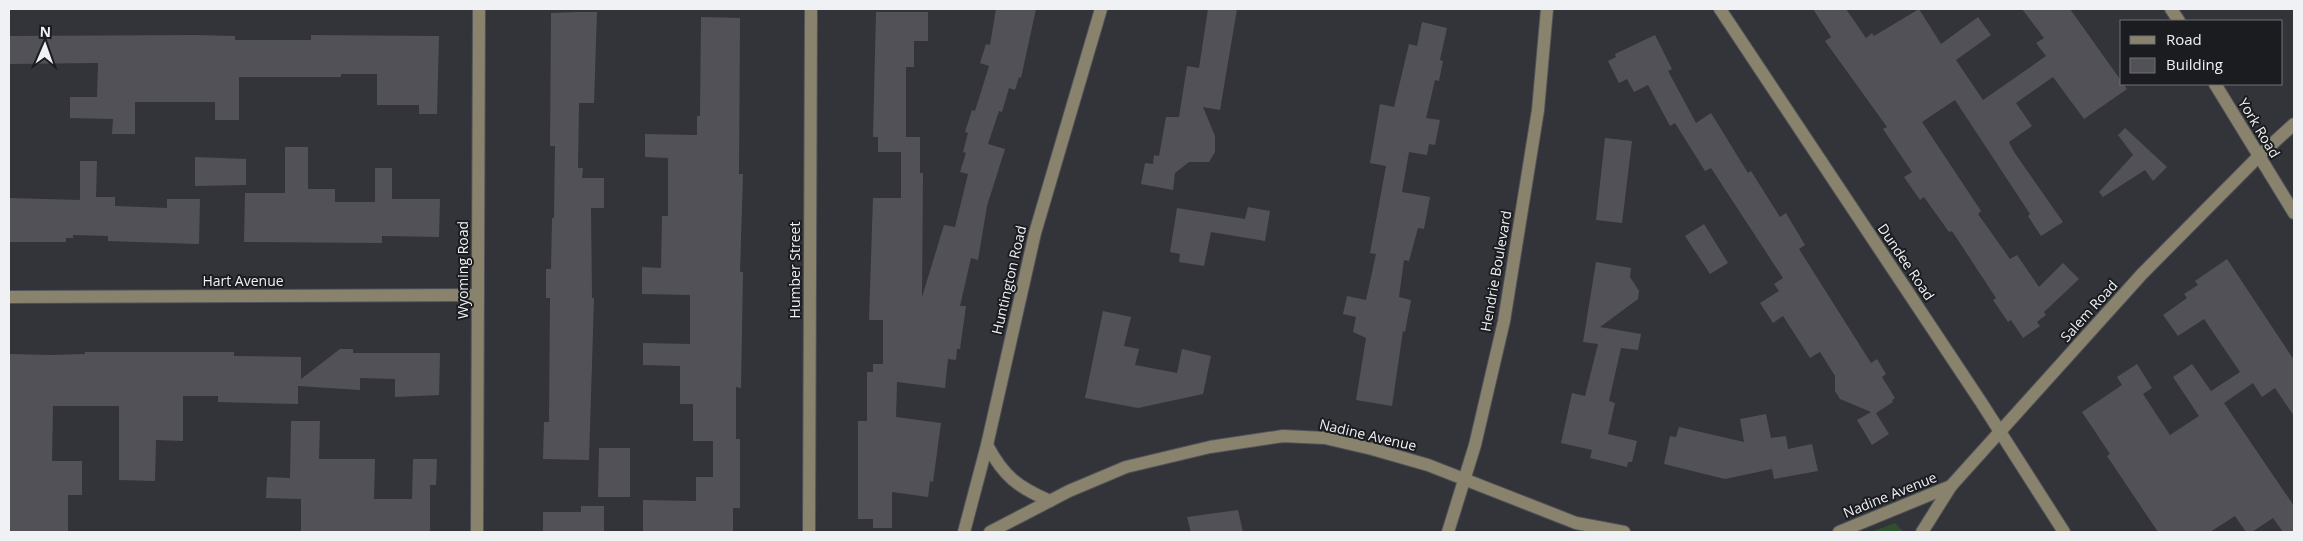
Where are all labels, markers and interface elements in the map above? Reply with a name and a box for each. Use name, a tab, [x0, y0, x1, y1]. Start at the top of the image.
north arrow	[20, 20, 70, 70]
legend	[2120, 20, 2283, 85]
text: N	[39, 22, 51, 41]
text: Road	[2166, 29, 2202, 49]
text: Building	[2166, 54, 2223, 74]
street label: York Road	[2234, 94, 2285, 161]
street label: Hendrie Boulevard	[1476, 209, 1516, 333]
street label: Dundee Road	[1874, 220, 1939, 304]
street label: Wyoming Road	[453, 221, 472, 319]
street label: Humber Street	[785, 222, 804, 318]
street label: Huntington Road	[987, 224, 1030, 336]
street label: Hart Avenue	[202, 271, 284, 290]
street label: Salem Road	[2056, 276, 2121, 346]
street label: Nadine Avenue	[1318, 414, 1419, 455]
street label: Nadine Avenue	[1840, 467, 1940, 522]

